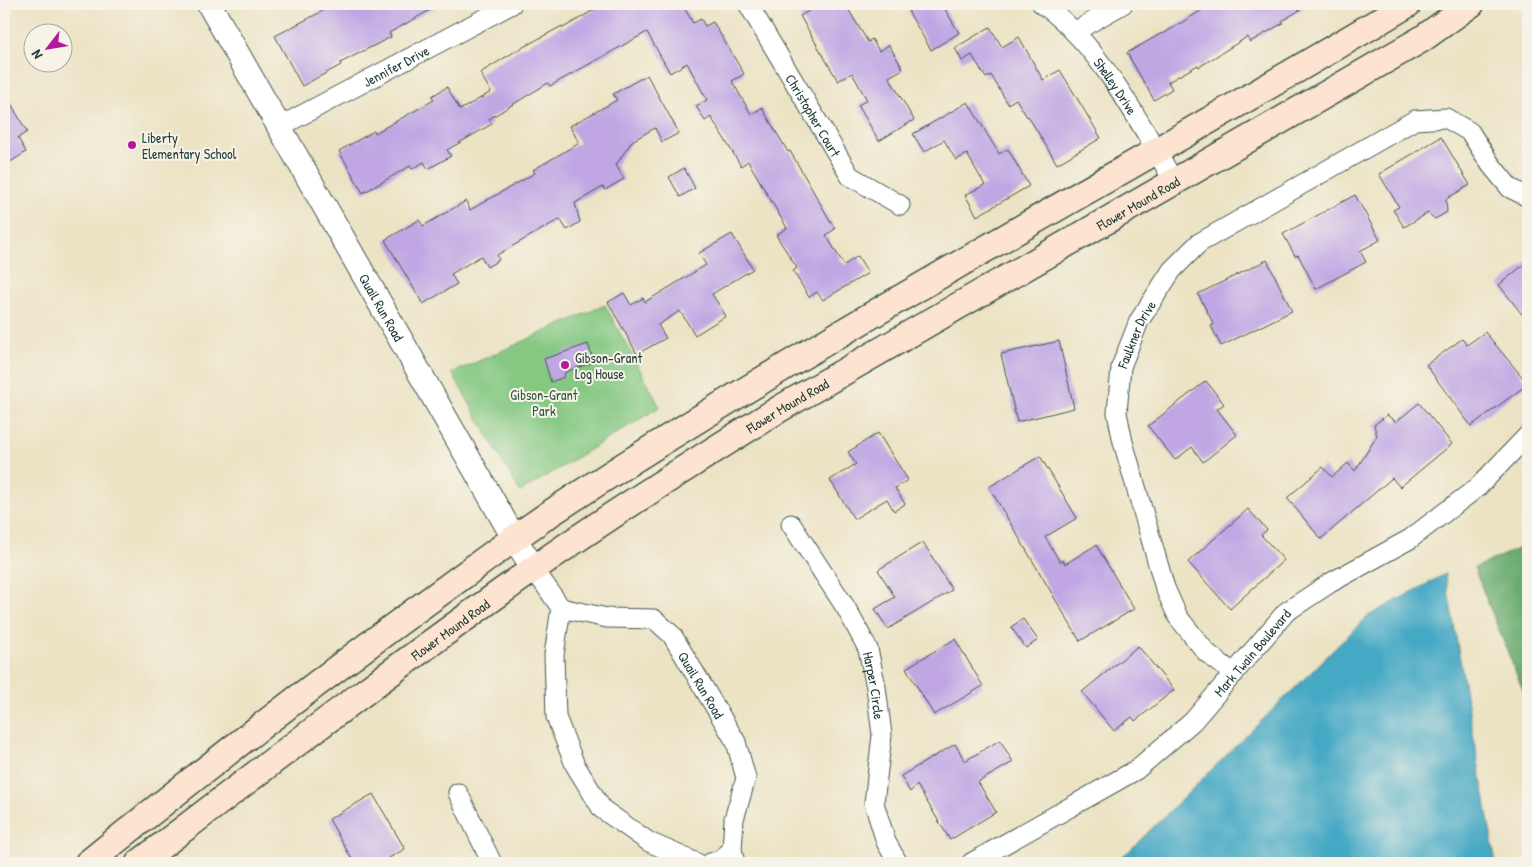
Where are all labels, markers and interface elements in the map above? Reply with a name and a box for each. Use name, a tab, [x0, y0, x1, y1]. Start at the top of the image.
north arrow	[22, 22, 72, 72]
street label: Jennifer Drive	[359, 40, 432, 91]
text: N	[26, 46, 46, 63]
street label: Shelley Drive	[1090, 53, 1142, 118]
street label: Christopher Court	[782, 70, 846, 160]
place label: Liberty Elementary School	[142, 128, 237, 164]
marker: Liberty Elementary School	[126, 139, 138, 151]
street label: Flower Mound Road	[1092, 171, 1183, 235]
street label: Quail Run Road	[355, 270, 409, 345]
street label: Faulkner Drive	[1112, 296, 1160, 372]
place label: Gibson-Grant Log House	[575, 348, 643, 384]
marker: Gibson-Grant Log House	[559, 359, 571, 371]
street label: Flower Mound Road	[741, 373, 832, 438]
park label: Gibson-Grant Park	[510, 385, 578, 420]
street label: Flower Mound Road	[406, 594, 493, 665]
street label: Mark Twain Boulevard	[1209, 604, 1295, 700]
street label: Quail Run Road	[674, 648, 729, 722]
street label: Harper Circle	[859, 650, 890, 721]

